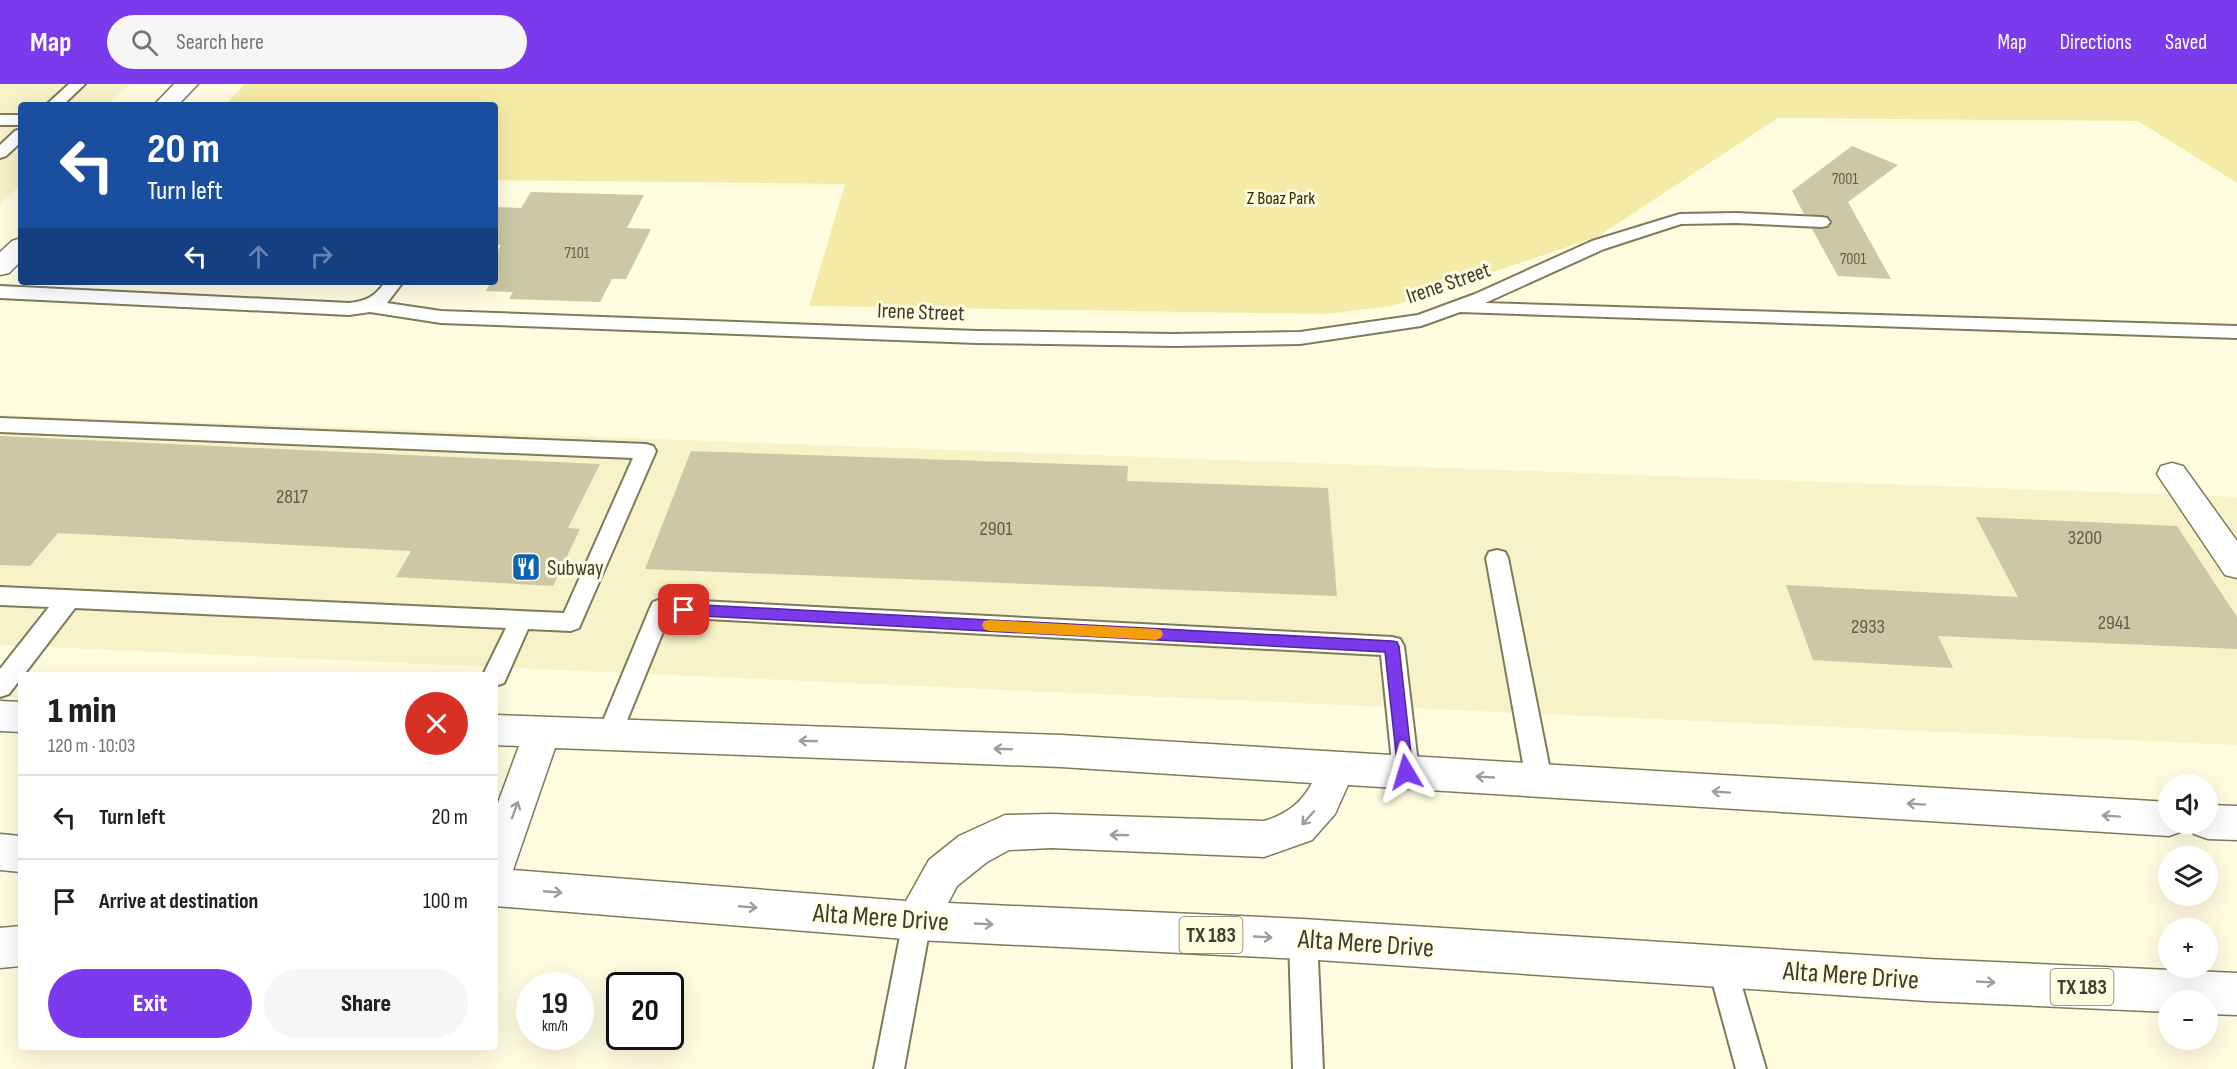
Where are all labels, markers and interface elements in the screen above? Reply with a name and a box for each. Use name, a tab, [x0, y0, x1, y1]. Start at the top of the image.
search box	[107, 15, 527, 69]
text: Map	[30, 26, 71, 59]
icon: search	[128, 26, 161, 59]
text: Search here	[176, 29, 264, 56]
text: Map	[1997, 30, 2027, 55]
text: Directions	[2060, 30, 2132, 55]
text: Saved	[2165, 30, 2207, 55]
text: 20 m	[147, 124, 220, 175]
icon: left	[48, 126, 126, 204]
house number: 7001	[1832, 170, 1859, 189]
text: Turn left	[147, 175, 223, 207]
park label: Z Boaz Park	[1247, 188, 1315, 209]
icon: left	[179, 240, 212, 273]
icon: ahead	[242, 240, 275, 273]
icon: right	[305, 240, 338, 273]
house number: 7101	[565, 244, 590, 263]
house number: 7001	[1840, 250, 1867, 269]
street label: Irene Street	[1403, 256, 1494, 310]
street label: Irene Street	[877, 297, 965, 328]
house number: 2817	[276, 485, 308, 509]
house number: 2901	[979, 517, 1013, 541]
house number: 3200	[2068, 526, 2102, 550]
restaurant icon: Subway	[510, 551, 542, 583]
place label: Subway	[547, 555, 604, 582]
pin	[658, 584, 709, 635]
icon: arrive	[667, 593, 700, 626]
house number: 2941	[2098, 611, 2130, 635]
house number: 2933	[1851, 615, 1885, 639]
text: 1 min	[48, 690, 116, 733]
button: close	[405, 692, 468, 755]
text: 120 m · 10:03	[48, 734, 135, 758]
one-way arrow	[798, 736, 818, 747]
position arrow	[1374, 740, 1438, 804]
one-way arrow	[993, 743, 1013, 755]
one-way arrow	[1475, 772, 1495, 783]
map controls	[2158, 774, 2218, 1050]
button: sound	[2158, 774, 2218, 834]
one-way arrow	[1712, 786, 1732, 797]
one-way arrow	[1906, 798, 1926, 809]
icon: left	[48, 801, 81, 834]
one-way arrow	[510, 801, 521, 820]
text: Turn left	[99, 804, 165, 831]
text: 20 m	[432, 804, 468, 831]
one-way arrow	[1301, 810, 1315, 825]
one-way arrow	[2101, 810, 2121, 821]
one-way arrow	[1109, 829, 1129, 841]
button: layers	[2158, 846, 2218, 906]
icon: arrive	[48, 885, 81, 918]
one-way arrow	[543, 886, 563, 897]
text: Arrive at destination	[99, 888, 258, 915]
text: 100 m	[423, 888, 468, 915]
street label: Alta Mere Drive	[811, 897, 950, 939]
one-way arrow	[737, 902, 757, 913]
road number: TX 183	[1180, 917, 1242, 953]
one-way arrow	[974, 918, 994, 929]
button: +	[2158, 918, 2218, 978]
street label: Alta Mere Drive	[1296, 923, 1435, 965]
one-way arrow	[1252, 932, 1272, 943]
street label: Alta Mere Drive	[1781, 955, 1920, 997]
button: Exit	[48, 969, 252, 1038]
button: Share	[264, 969, 468, 1038]
road number: TX 183	[2050, 969, 2114, 1005]
speed limit sign: 20	[606, 972, 684, 1050]
one-way arrow	[1975, 977, 1995, 988]
text: 19	[542, 986, 568, 1022]
button: −	[2158, 990, 2218, 1050]
text: km/h	[542, 1017, 568, 1036]

